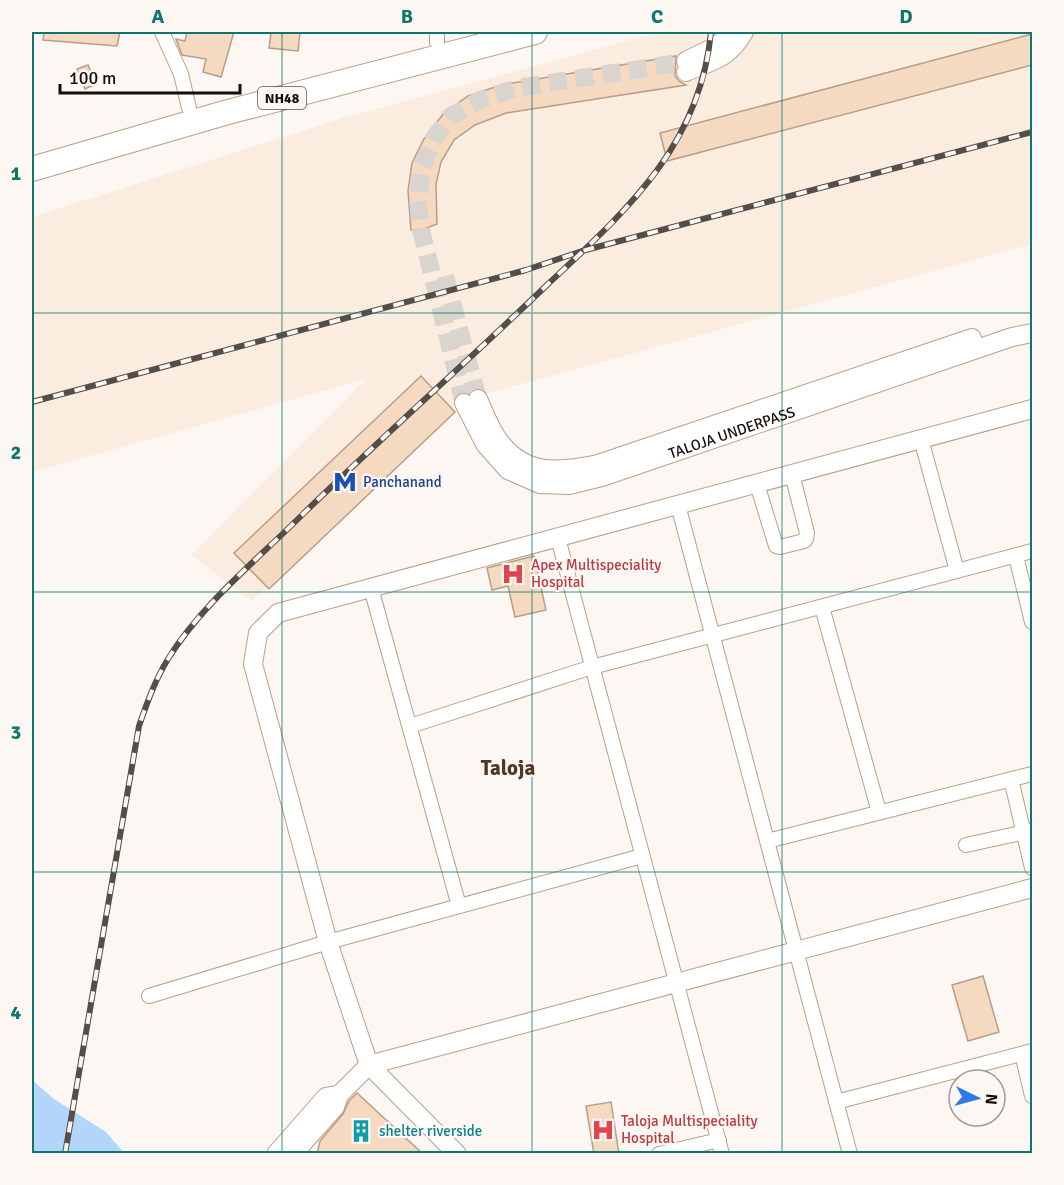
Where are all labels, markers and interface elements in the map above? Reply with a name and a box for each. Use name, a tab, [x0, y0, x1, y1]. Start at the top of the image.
text: A	[152, 4, 165, 29]
text: B	[401, 4, 413, 29]
text: C	[651, 4, 663, 29]
text: D	[899, 4, 913, 29]
scale bar	[60, 57, 240, 95]
text: 100 m	[69, 67, 116, 89]
road number: NH48	[258, 87, 306, 109]
text: 1	[11, 161, 22, 186]
street label: TALOJA UNDERPASS	[666, 403, 798, 463]
text: 2	[11, 440, 21, 465]
metro station icon: Panchanand	[332, 469, 358, 495]
place label: Panchanand	[363, 473, 442, 491]
place label: Apex Multispeciality Hospital	[531, 556, 661, 591]
hospital icon: Apex Multispeciality Hospital	[500, 561, 526, 587]
text: 3	[11, 720, 21, 745]
district label: Taloja	[481, 755, 535, 781]
text: 4	[11, 1000, 22, 1025]
north arrow	[947, 1068, 1007, 1128]
text: N	[980, 1093, 1001, 1106]
place label: Taloja Multispeciality Hospital	[621, 1112, 757, 1147]
hospital icon: Taloja Multispeciality Hospital	[590, 1117, 616, 1143]
building icon: shelter riverside	[348, 1118, 374, 1144]
place label: shelter riverside	[379, 1122, 482, 1140]

